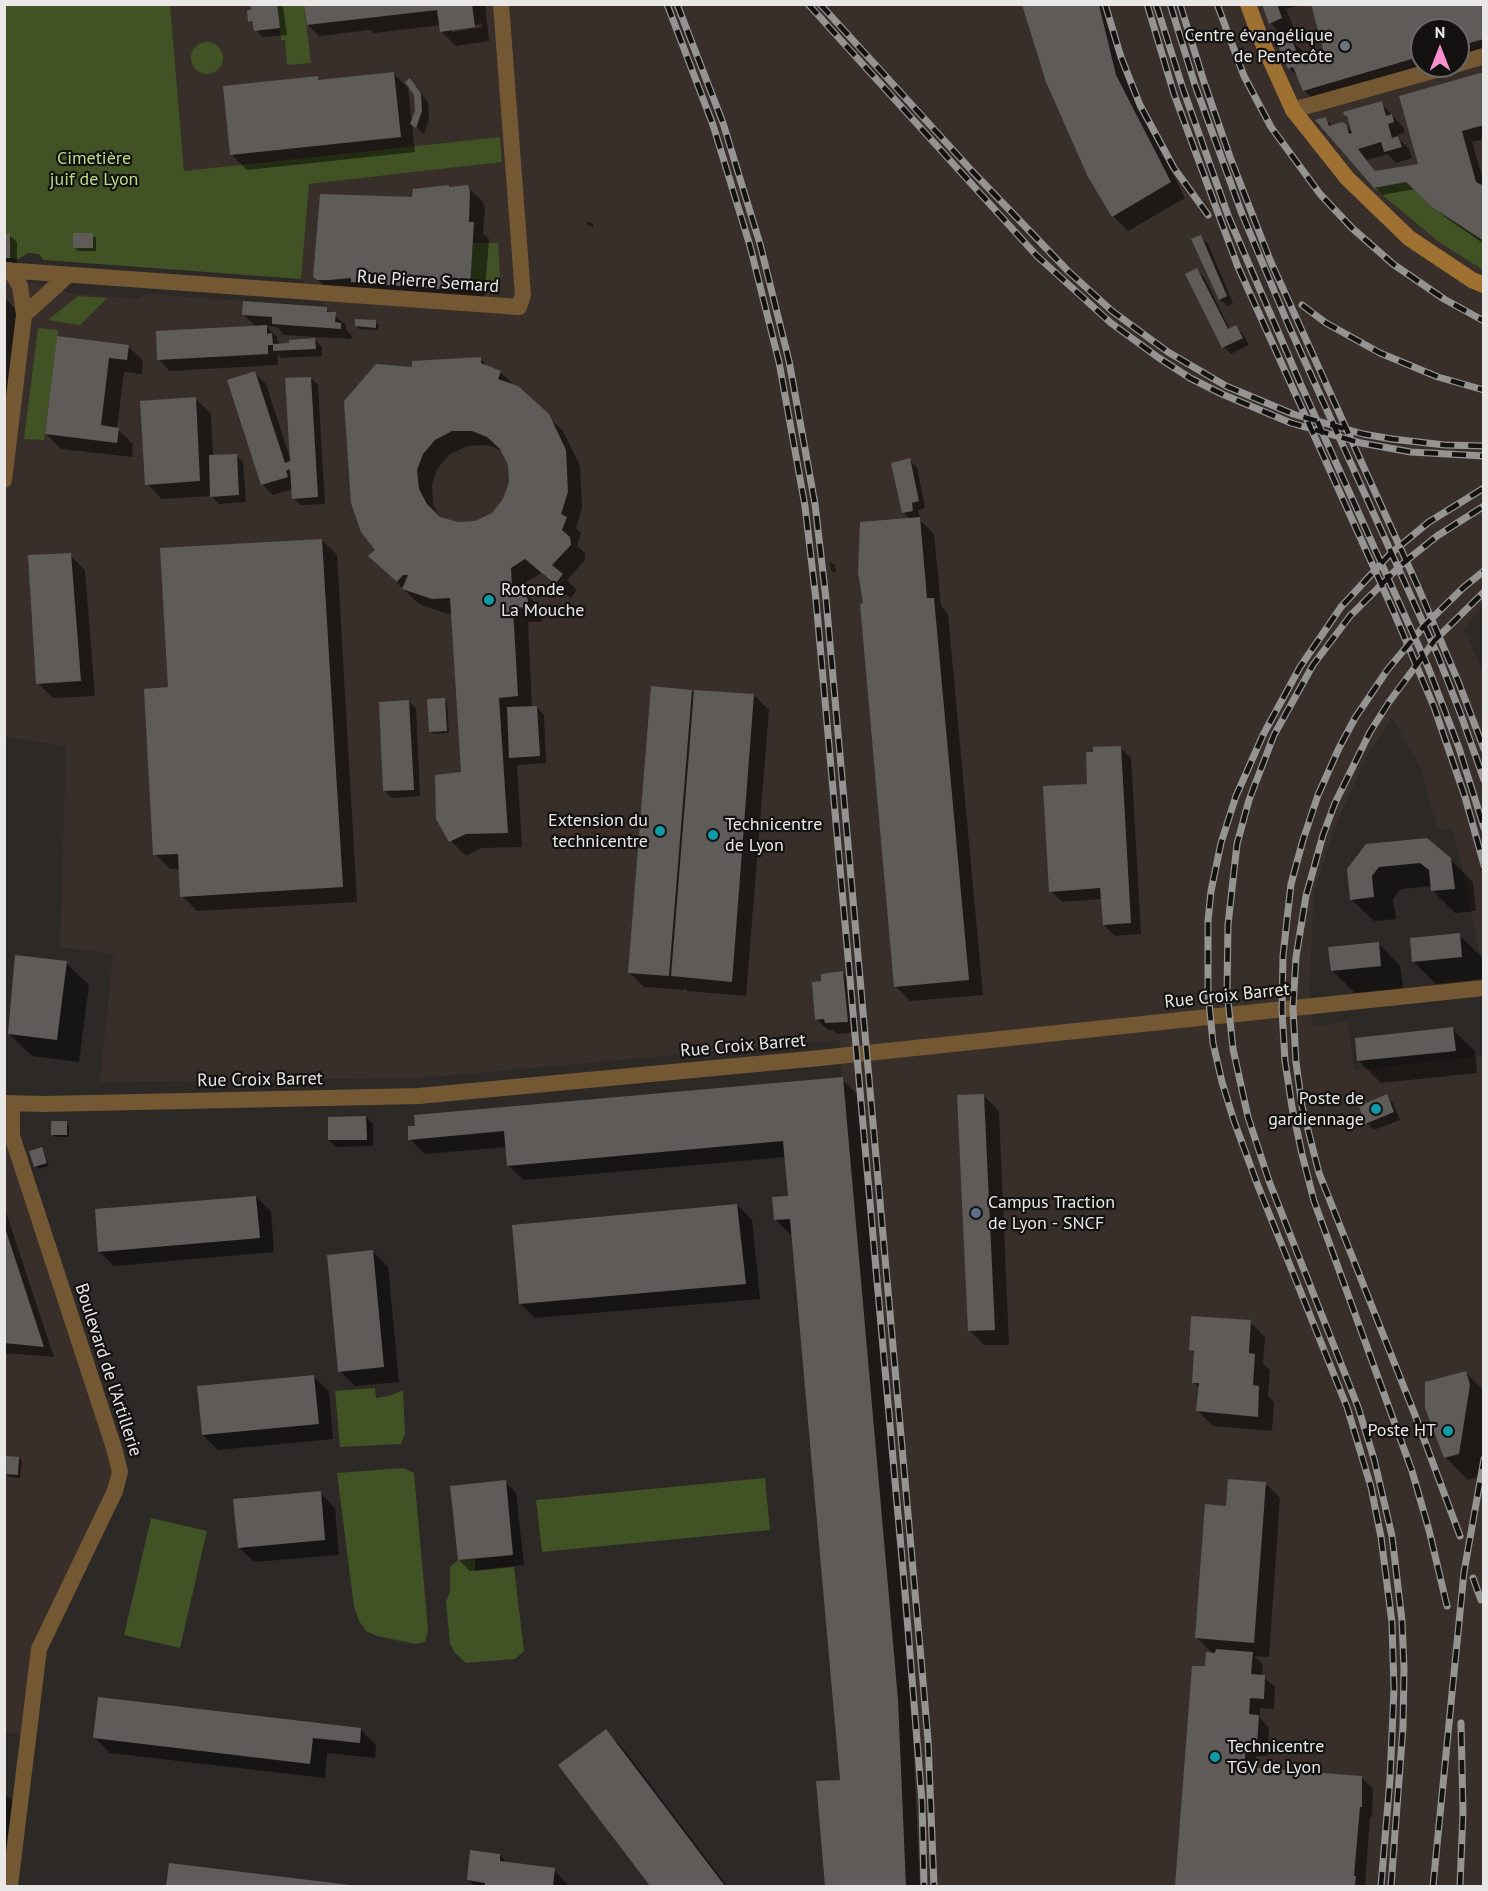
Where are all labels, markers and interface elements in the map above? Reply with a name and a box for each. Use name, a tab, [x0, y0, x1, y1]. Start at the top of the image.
north arrow	[1410, 18, 1470, 78]
text: N	[1435, 22, 1445, 42]
place label: Centre évangélique de Pentecôte	[1185, 25, 1333, 68]
marker: Centre évangélique de Pentecôte	[1338, 39, 1352, 53]
park label: Cimetière juif de Lyon	[50, 148, 138, 190]
street label: Rue Pierre Semard	[356, 266, 500, 298]
place label: Rotonde La Mouche	[501, 579, 584, 622]
marker: Rotonde La Mouche	[482, 593, 496, 607]
place label: Extension du technicentre	[548, 810, 648, 852]
place label: Technicentre de Lyon	[725, 814, 822, 856]
marker: Extension du technicentre	[653, 824, 667, 838]
marker: Technicentre de Lyon	[706, 828, 720, 842]
street label: Rue Croix Barret	[1163, 979, 1291, 1013]
street label: Rue Croix Barret	[679, 1030, 807, 1062]
street label: Rue Croix Barret	[197, 1068, 323, 1092]
place label: Poste de gardiennage	[1268, 1088, 1364, 1130]
marker: Poste de gardiennage	[1369, 1102, 1383, 1116]
place label: Campus Traction de Lyon - SNCF	[988, 1192, 1115, 1234]
marker: Campus Traction de Lyon - SNCF	[969, 1206, 983, 1220]
street label: Boulevard de l'Artillerie	[70, 1281, 146, 1459]
place label: Poste HT	[1367, 1420, 1436, 1442]
marker: Poste HT	[1441, 1424, 1455, 1438]
place label: Technicentre TGV de Lyon	[1227, 1736, 1324, 1778]
marker: Technicentre TGV de Lyon	[1208, 1750, 1222, 1764]

